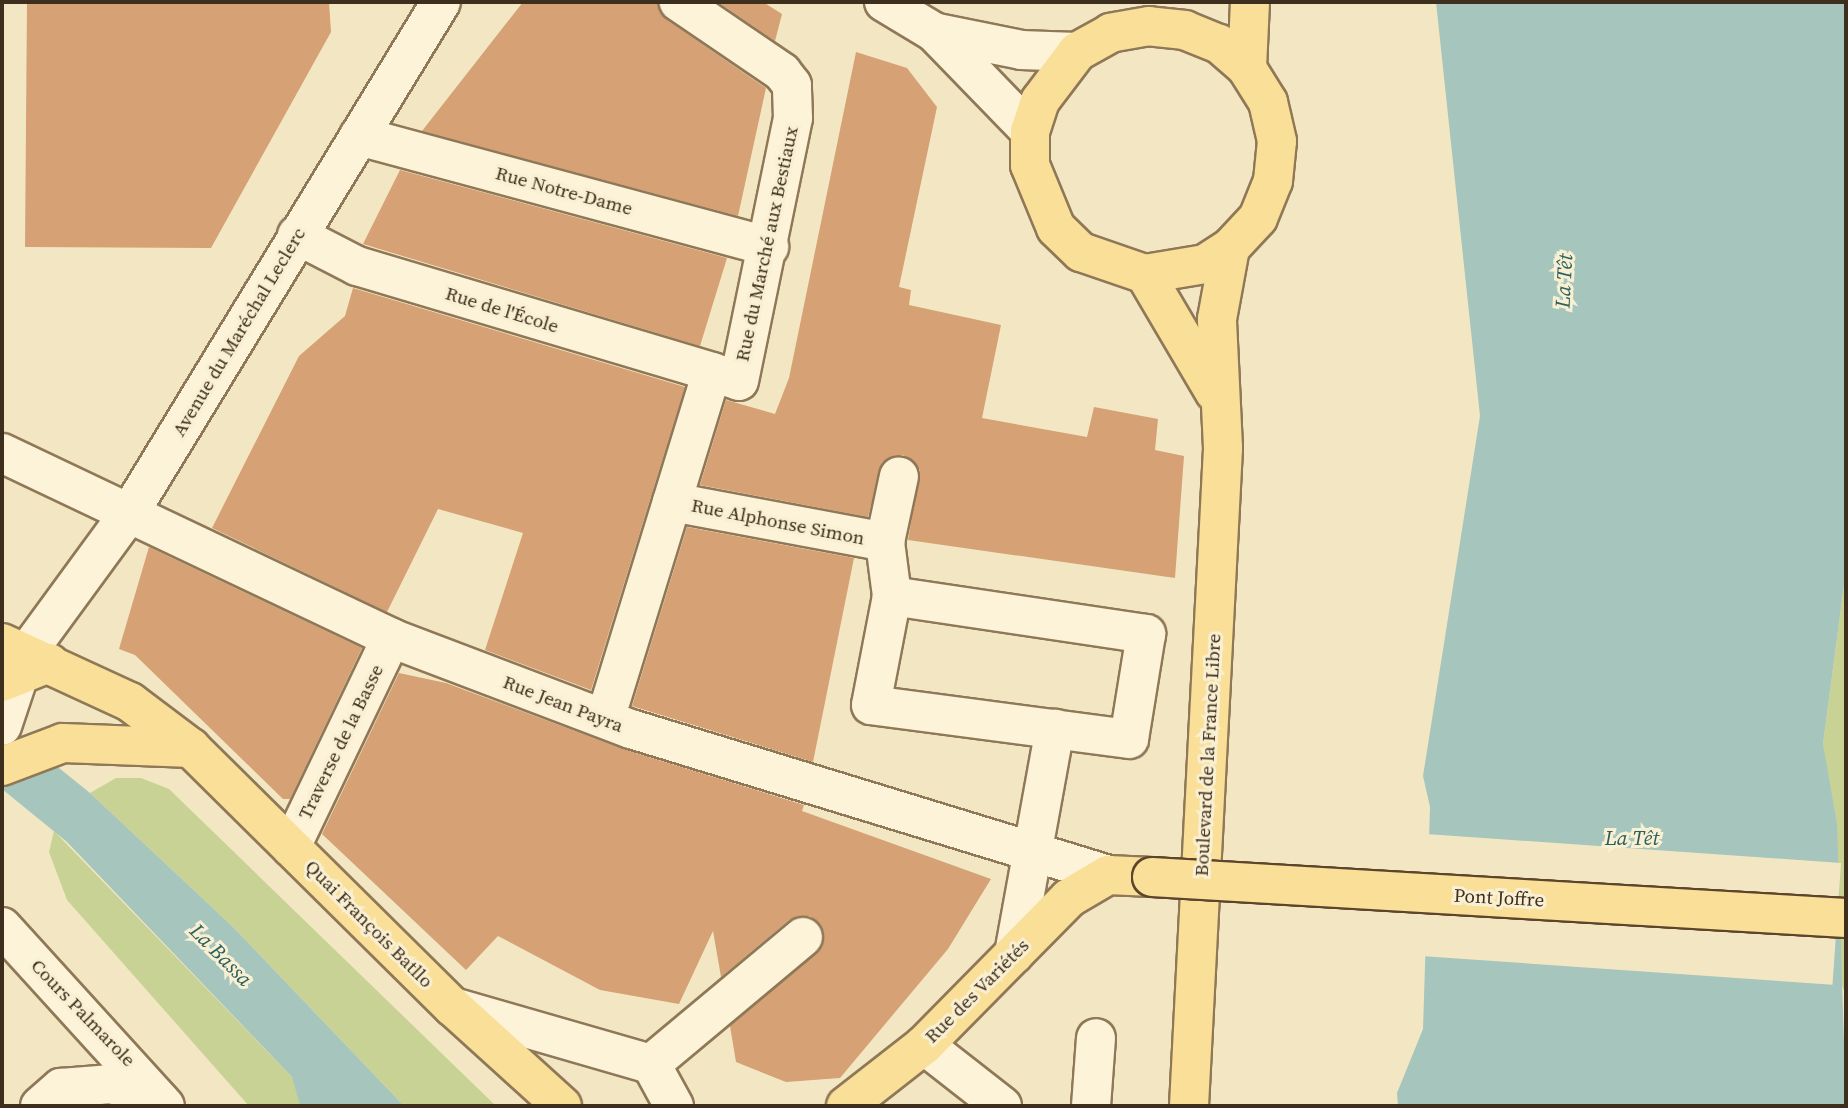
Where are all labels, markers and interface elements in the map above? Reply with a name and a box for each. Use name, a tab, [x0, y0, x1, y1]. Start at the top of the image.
street label: Rue du Marché aux Bestiaux	[731, 124, 803, 364]
street label: Rue Notre-Dame	[493, 162, 635, 220]
street label: Avenue du Maréchal Leclerc	[168, 223, 310, 441]
water label: La Têt	[1550, 253, 1578, 309]
street label: Rue de l'École	[443, 282, 561, 338]
street label: Rue Alphonse Simon	[689, 494, 867, 550]
street label: Boulevard de la France Libre	[1190, 633, 1226, 877]
street label: Traverse de la Basse	[294, 661, 388, 823]
street label: Rue Jean Payra	[500, 671, 626, 737]
water label: La Têt	[1605, 825, 1659, 851]
street label: Quai François Batllo	[300, 855, 438, 993]
street label: Pont Joffre	[1453, 884, 1545, 912]
water label: La Bassa	[185, 919, 257, 991]
street label: Rue des Variétés	[920, 934, 1034, 1048]
street label: Cours Palmarole	[26, 955, 140, 1071]

